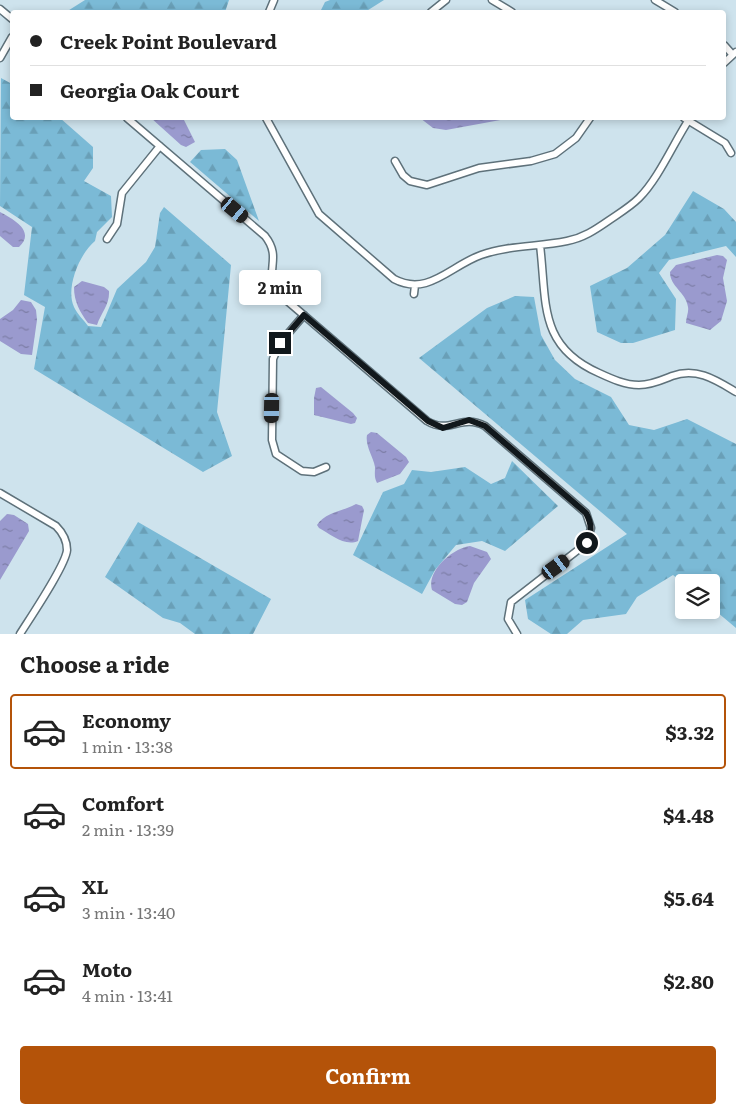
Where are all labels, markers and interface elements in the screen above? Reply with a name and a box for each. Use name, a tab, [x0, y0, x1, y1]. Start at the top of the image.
text: Creek Point Boulevard	[60, 27, 277, 55]
text: Georgia Oak Court	[60, 76, 239, 104]
car	[218, 195, 251, 225]
callout: 2 min	[239, 270, 321, 306]
text: 2 min	[258, 275, 302, 299]
route end	[269, 332, 291, 354]
car	[264, 393, 279, 423]
route start	[576, 532, 598, 554]
car	[539, 552, 572, 582]
map controls	[675, 574, 720, 619]
button: layers	[675, 574, 720, 619]
text: Choose a ride	[20, 647, 169, 680]
text: Economy	[82, 706, 171, 734]
icon: car	[22, 709, 67, 754]
text: $3.32	[665, 718, 714, 746]
text: 1 min · 13:38	[82, 734, 173, 758]
text: Comfort	[82, 789, 164, 817]
icon: car	[22, 792, 67, 837]
text: $4.48	[663, 801, 714, 829]
text: 2 min · 13:39	[82, 817, 174, 841]
text: XL	[82, 872, 109, 900]
icon: car	[22, 875, 67, 920]
text: $5.64	[664, 884, 714, 912]
text: 3 min · 13:40	[82, 900, 175, 924]
text: Moto	[82, 955, 132, 983]
icon: car	[22, 958, 67, 1003]
text: $2.80	[663, 967, 714, 995]
text: 4 min · 13:41	[82, 983, 173, 1007]
button: Confirm	[20, 1046, 716, 1104]

